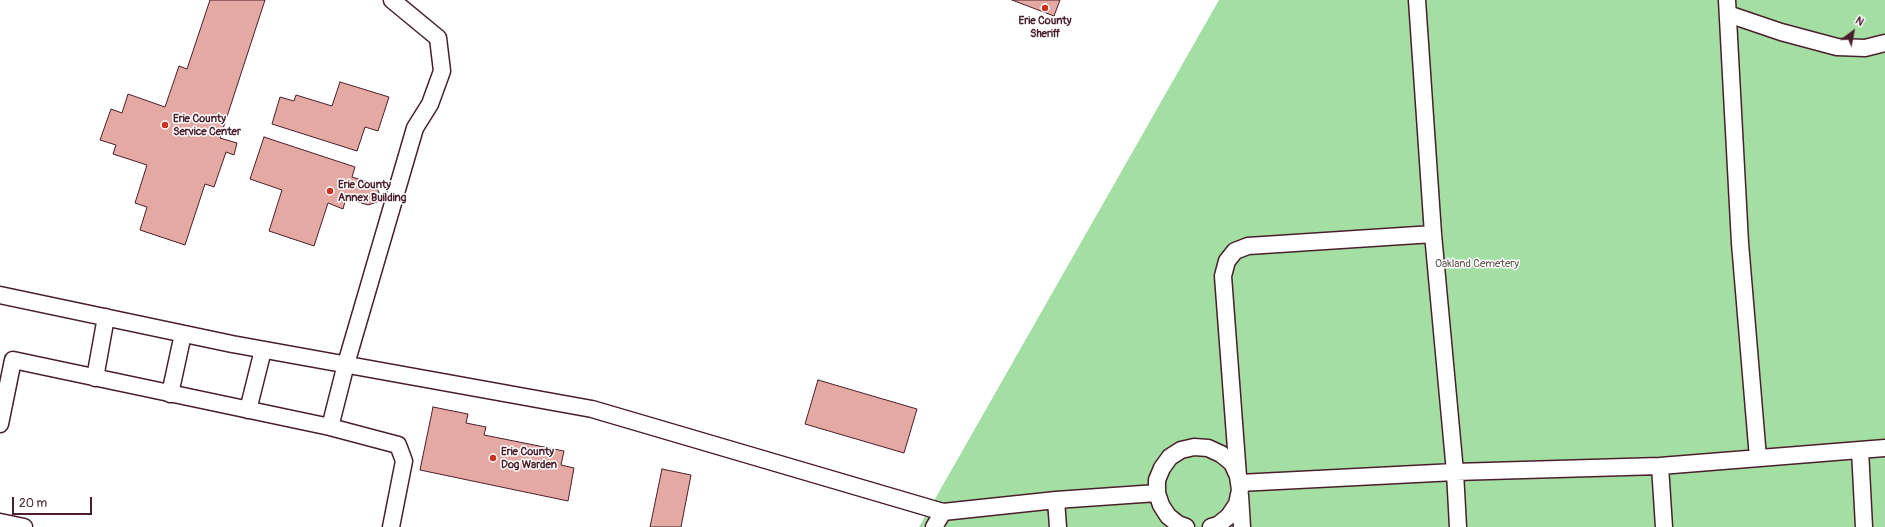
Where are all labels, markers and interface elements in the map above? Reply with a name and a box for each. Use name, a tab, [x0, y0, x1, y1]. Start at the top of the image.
marker: Erie County Sheriff	[1040, 3, 1050, 13]
north arrow	[1833, 12, 1873, 52]
place label: Erie County Sheriff	[1019, 14, 1071, 40]
text: N	[1853, 14, 1866, 29]
place label: Erie County Service Center	[173, 112, 241, 138]
marker: Erie County Service Center	[160, 120, 170, 130]
place label: Erie County Annex Building	[338, 178, 406, 204]
marker: Erie County Annex Building	[325, 186, 335, 196]
park label: Oakland Cemetery	[1435, 257, 1519, 271]
place label: Erie County Dog Warden	[501, 445, 557, 471]
marker: Erie County Dog Warden	[488, 453, 498, 463]
scale bar	[14, 489, 94, 515]
text: 20 m	[19, 496, 47, 511]

